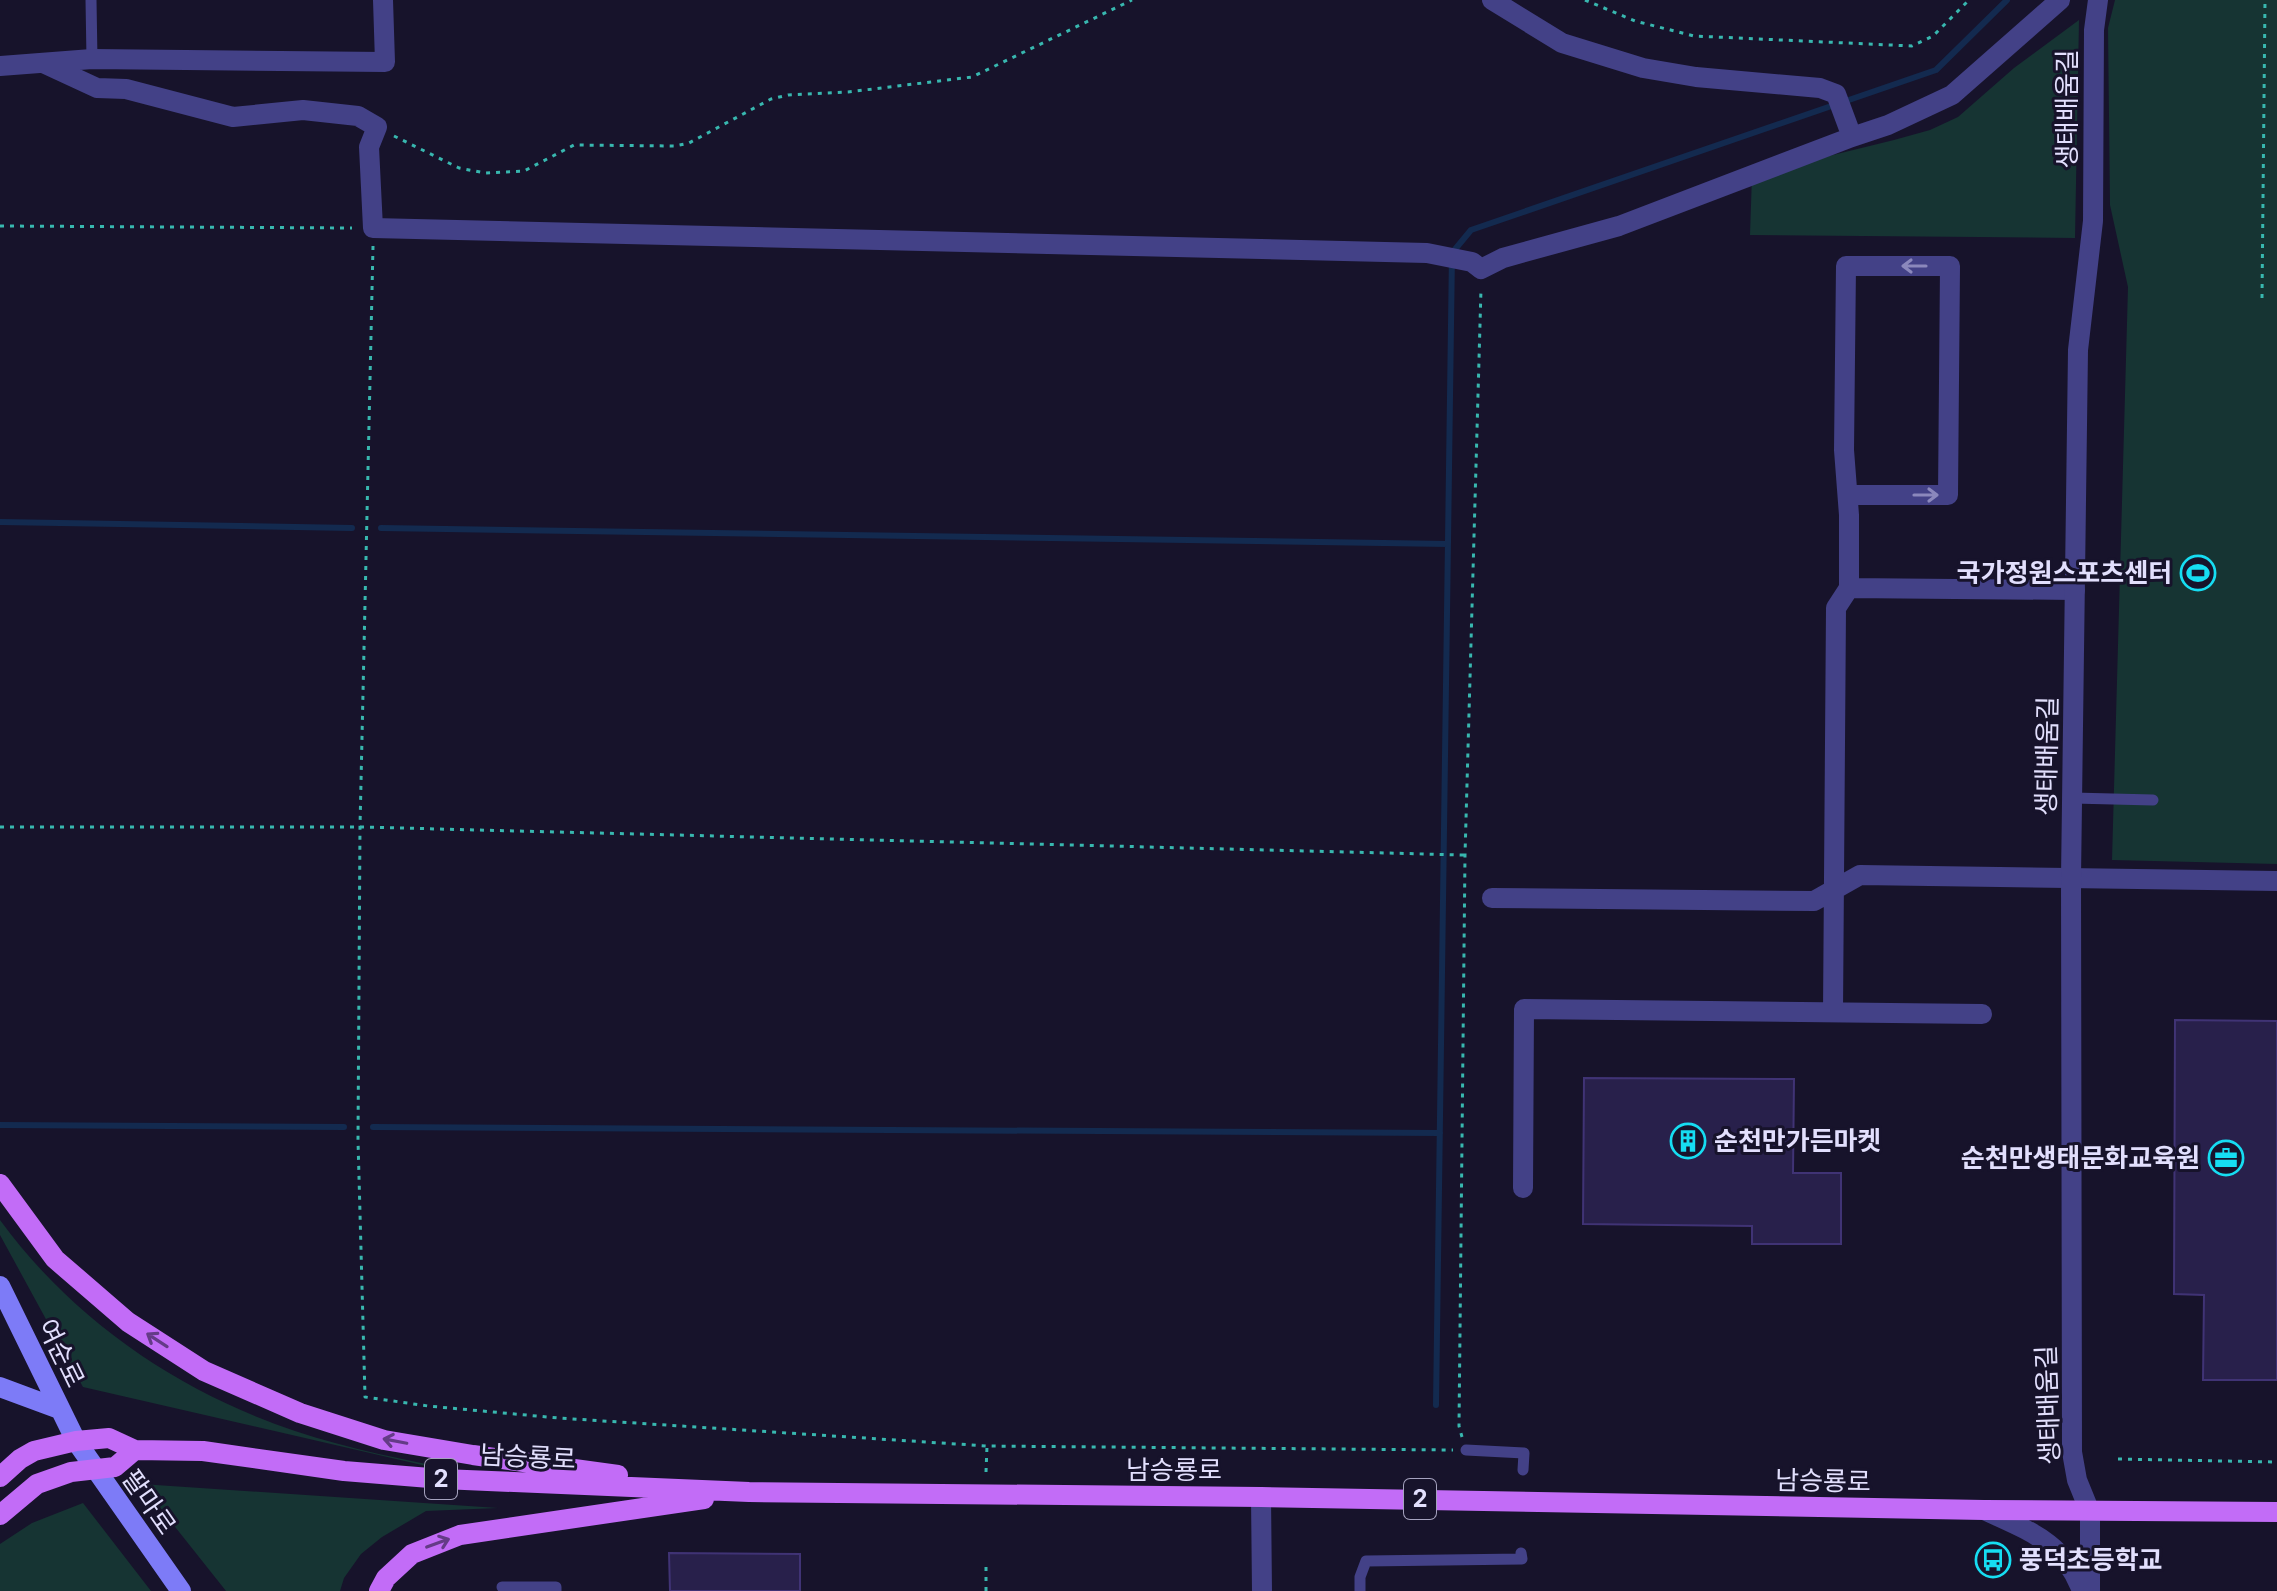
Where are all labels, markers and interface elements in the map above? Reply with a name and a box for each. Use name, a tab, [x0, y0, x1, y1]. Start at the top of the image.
street label: 생태배움길	[2051, 49, 2082, 169]
one-way arrow	[1901, 258, 1928, 274]
one-way arrow	[1912, 487, 1939, 503]
sports icon: 국가정원스포츠센터	[2179, 554, 2217, 592]
place label: 국가정원스포츠센터	[1957, 557, 2172, 588]
street label: 생태배움길	[2030, 696, 2063, 816]
building icon: 순천만가든마켓	[1669, 1122, 1707, 1160]
place label: 순천만가든마켓	[1714, 1125, 1881, 1156]
office icon: 순천만생태문화교육원	[2207, 1139, 2245, 1177]
place label: 순천만생태문화교육원	[1961, 1142, 2200, 1173]
street label: 여순로	[32, 1314, 91, 1392]
one-way arrow	[146, 1332, 169, 1348]
street label: 생태배움길	[2030, 1345, 2065, 1465]
one-way arrow	[382, 1433, 408, 1448]
street label: 남승룡로	[479, 1439, 577, 1474]
street label: 남승룡로	[1126, 1454, 1222, 1485]
road number: 2	[425, 1459, 457, 1499]
street label: 팔마로	[116, 1463, 183, 1540]
street label: 남승룡로	[1775, 1464, 1871, 1497]
road number: 2	[1404, 1479, 1436, 1519]
one-way arrow	[425, 1535, 449, 1549]
bus stop icon: 풍덕초등학교	[1974, 1541, 2012, 1579]
place label: 풍덕초등학교	[2019, 1544, 2163, 1575]

